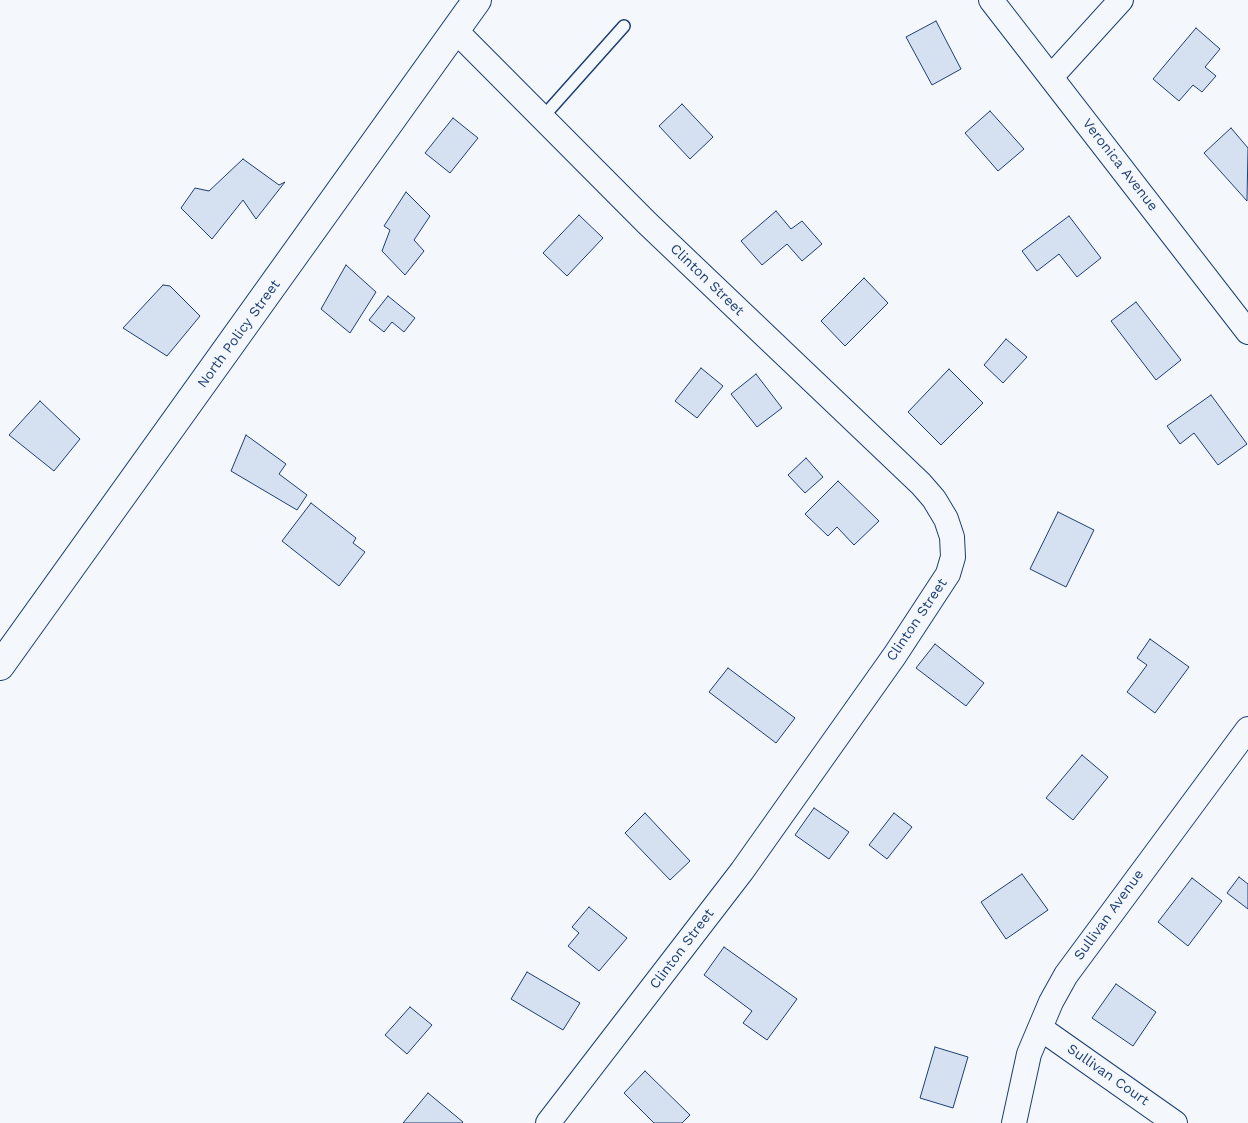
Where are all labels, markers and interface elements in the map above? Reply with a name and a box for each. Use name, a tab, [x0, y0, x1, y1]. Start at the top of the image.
street label: Veronica Avenue	[1079, 115, 1161, 215]
street label: Clinton Street	[667, 241, 747, 319]
street label: North Policy Street	[194, 277, 284, 391]
street label: Clinton Street	[883, 575, 951, 665]
street label: Sullivan Avenue	[1071, 866, 1147, 964]
street label: Clinton Street	[646, 906, 718, 992]
street label: Sullivan Court	[1064, 1041, 1152, 1109]

